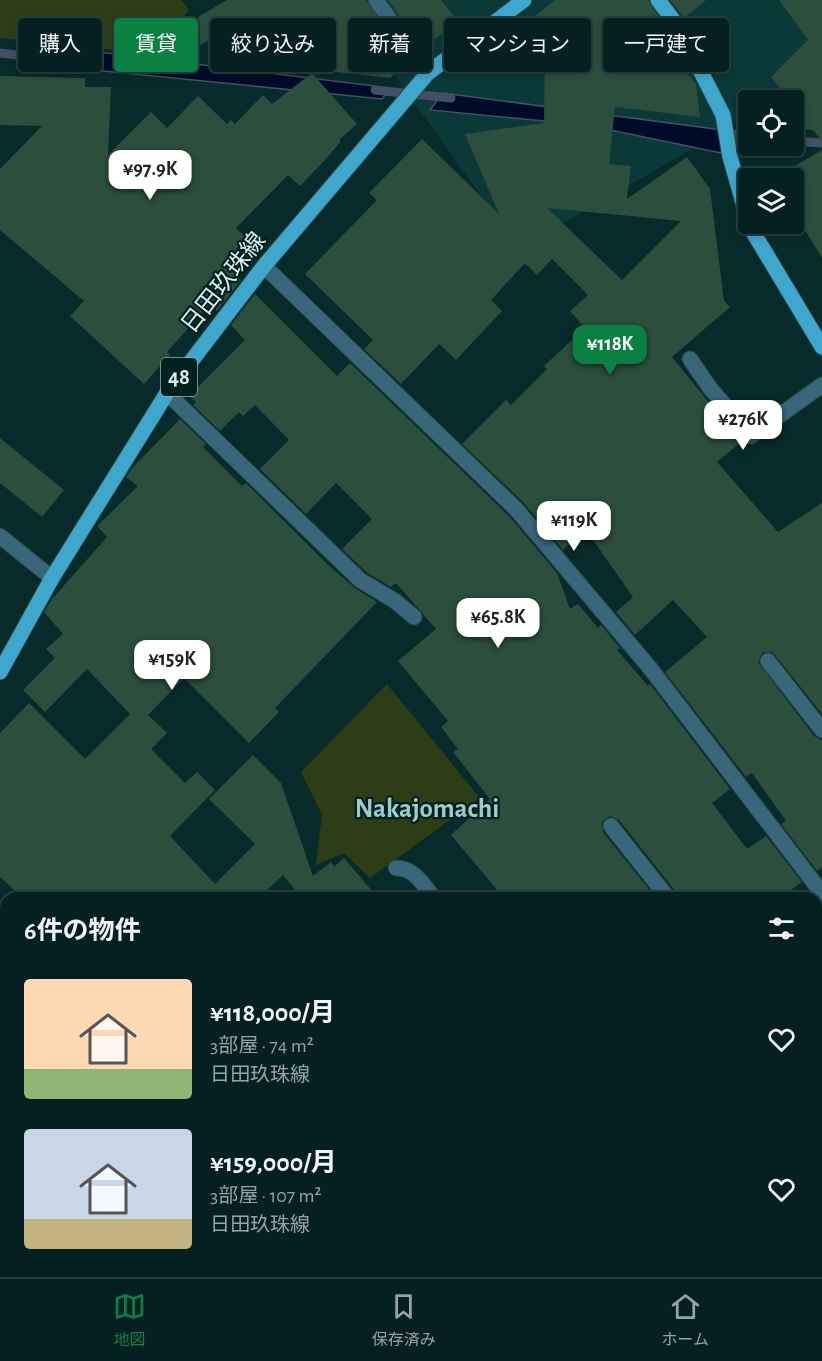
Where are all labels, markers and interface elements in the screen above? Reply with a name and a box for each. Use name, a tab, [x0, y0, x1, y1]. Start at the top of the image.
chip: 購入	[18, 18, 102, 72]
chip: 賃貸	[114, 18, 198, 72]
chip: 絞り込み	[210, 18, 336, 72]
chip: 新着	[348, 18, 432, 72]
chip: マンション	[444, 18, 591, 72]
chip: 一戸建て	[603, 18, 729, 72]
map controls	[738, 90, 804, 234]
button: locate	[738, 90, 804, 156]
pin: ¥97.9K	[101, 150, 199, 201]
text: ¥97.9K	[123, 159, 177, 179]
button: layers	[738, 168, 804, 234]
street label: 日田玖珠線	[176, 227, 270, 338]
pin: ¥118K	[568, 325, 652, 376]
text: ¥118K	[587, 334, 633, 354]
road number: 48	[161, 358, 197, 396]
pin: ¥276K	[701, 400, 785, 451]
text: ¥276K	[718, 409, 768, 429]
pin: ¥119K	[532, 501, 616, 552]
text: ¥119K	[551, 510, 597, 530]
pin: ¥65.8K	[449, 598, 547, 649]
text: ¥65.8K	[471, 607, 525, 627]
pin: ¥159K	[130, 640, 214, 691]
text: ¥159K	[148, 649, 196, 669]
district label: Nakajomachi	[355, 795, 499, 823]
icon: filters	[765, 912, 798, 945]
text: 6件の物件	[24, 918, 141, 944]
text: ¥118,000/月	[210, 1000, 335, 1026]
icon: home	[72, 1003, 144, 1075]
icon: heart	[765, 1023, 798, 1056]
text: 3部屋 · 74 m²	[210, 1036, 314, 1056]
text: 日田玖珠線	[210, 1065, 310, 1085]
text: ¥159,000/月	[210, 1150, 337, 1176]
icon: home	[72, 1153, 144, 1225]
icon: heart	[765, 1173, 798, 1206]
text: 3部屋 · 107 m²	[210, 1186, 321, 1206]
text: 日田玖珠線	[210, 1215, 310, 1235]
tab: 地図	[113, 1290, 146, 1350]
tab: 保存済み	[372, 1290, 436, 1350]
tab: ホーム	[662, 1290, 709, 1350]

